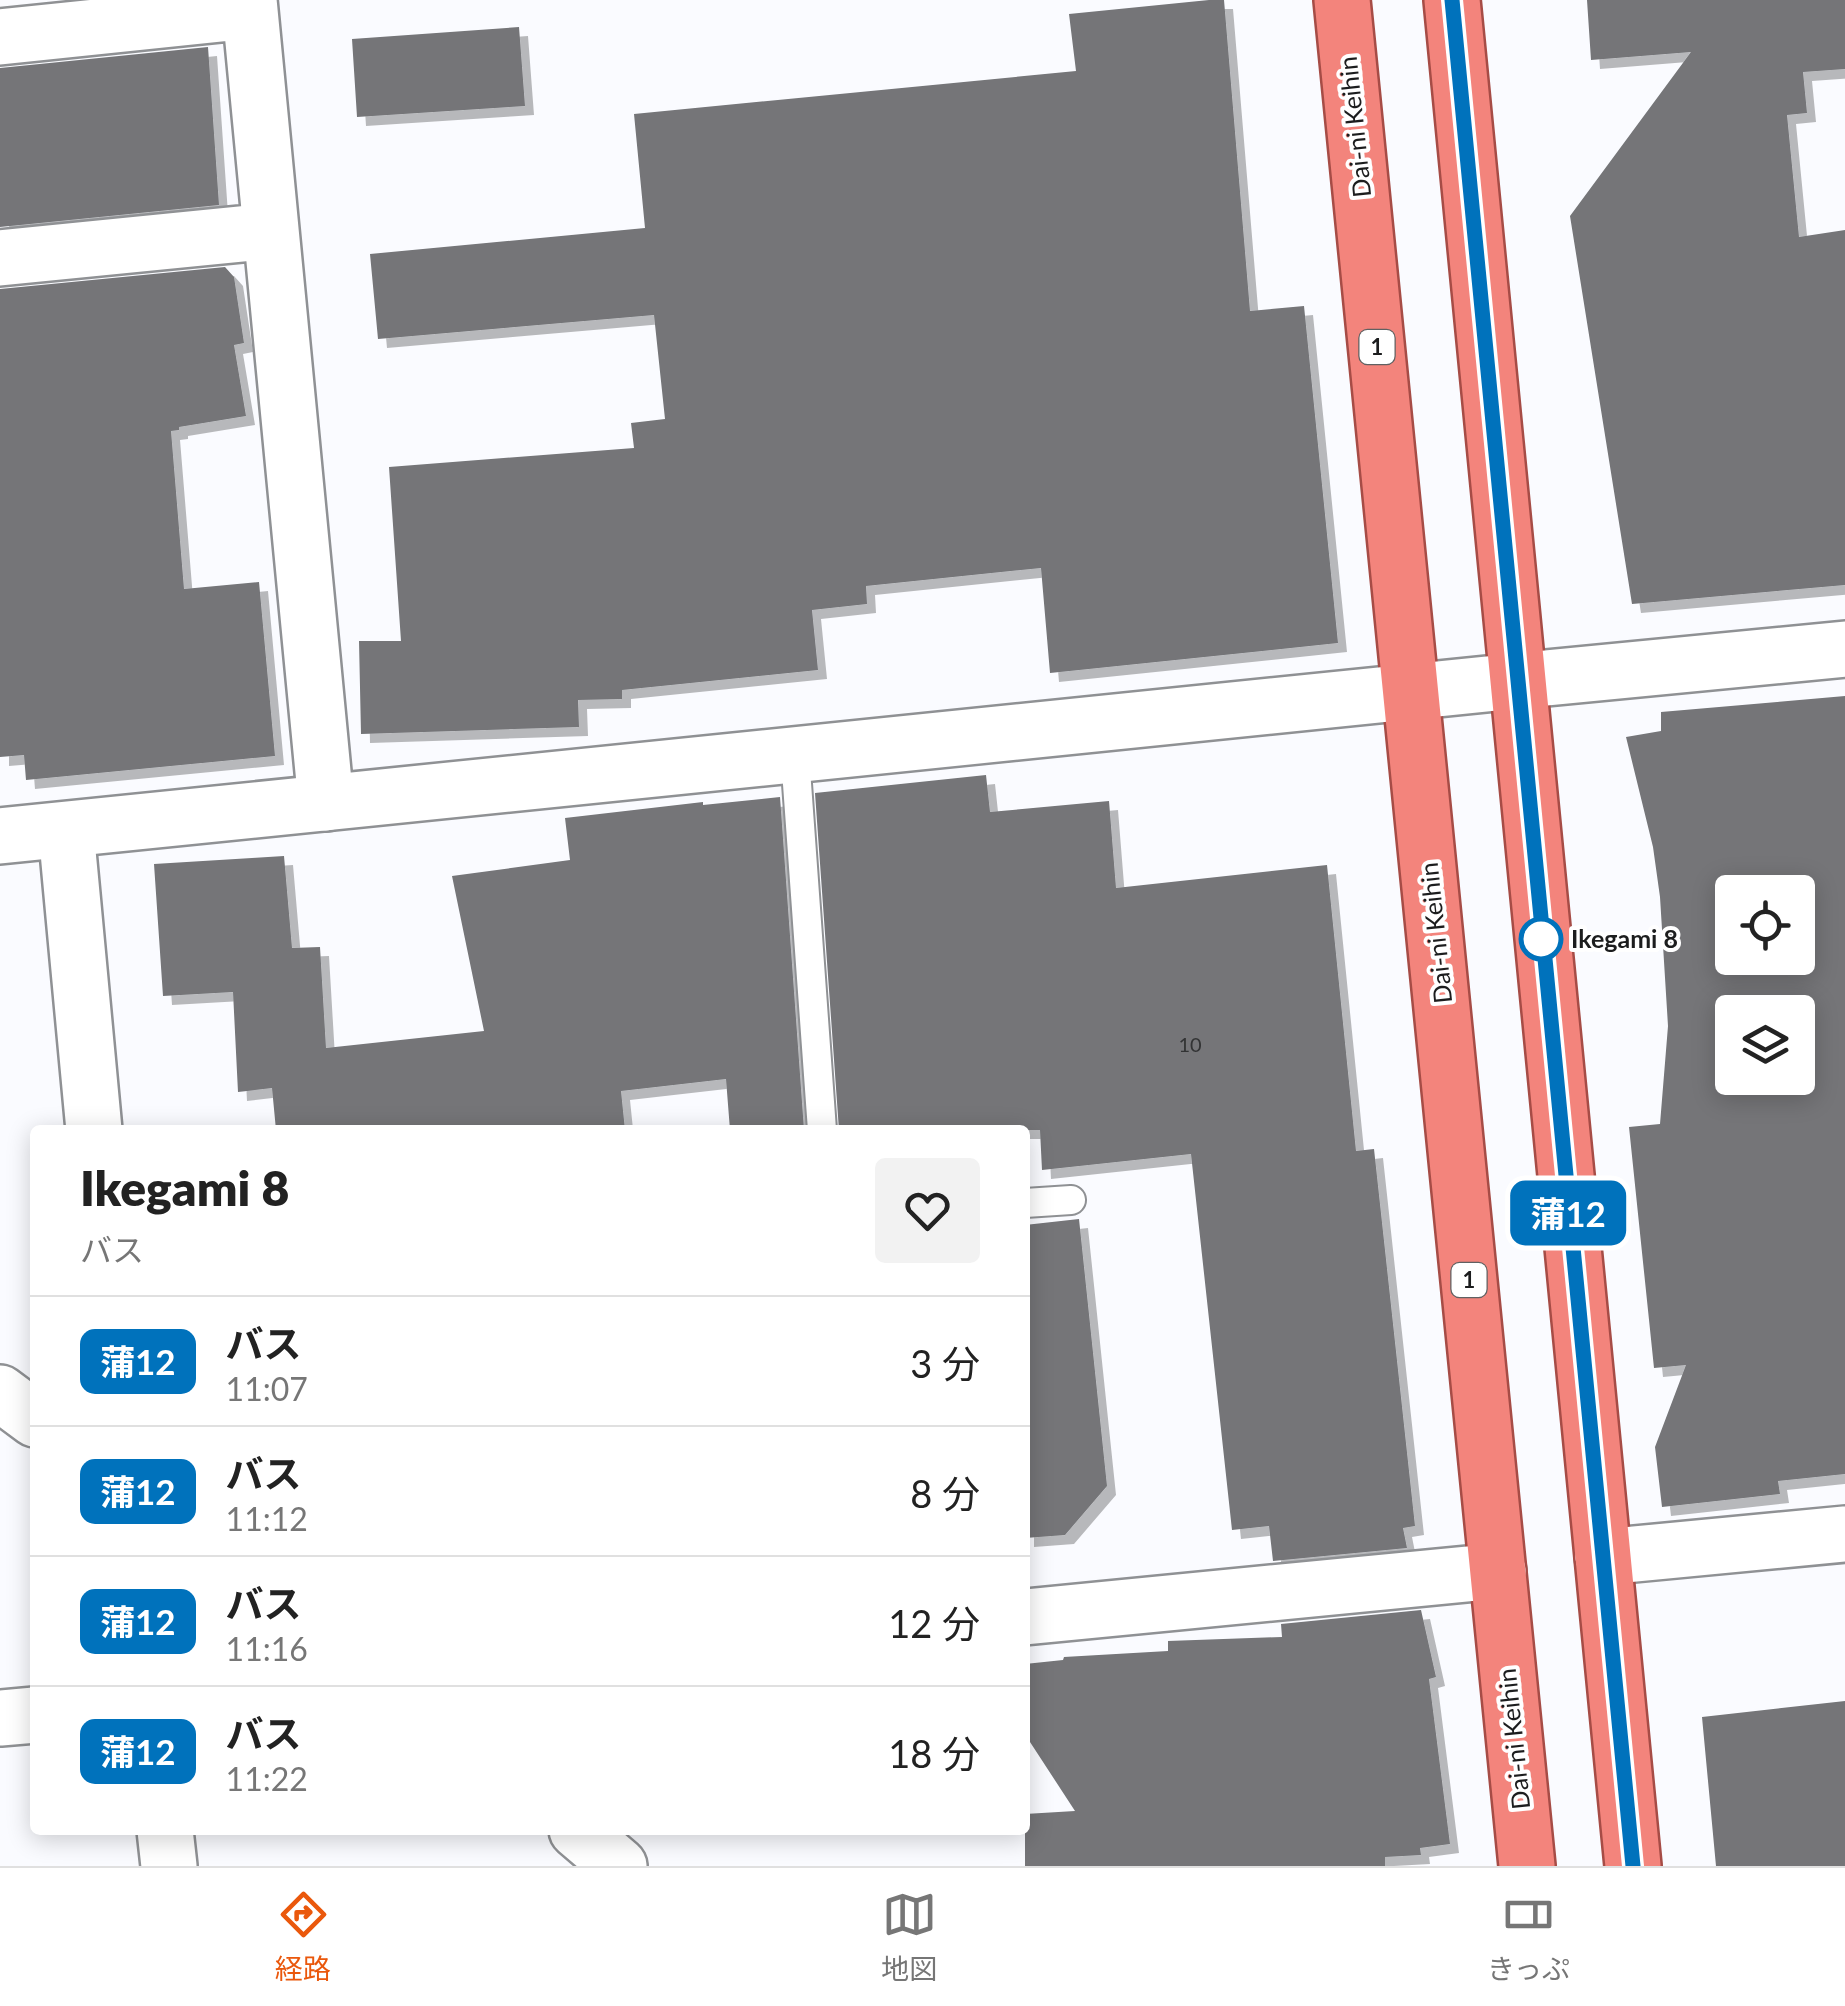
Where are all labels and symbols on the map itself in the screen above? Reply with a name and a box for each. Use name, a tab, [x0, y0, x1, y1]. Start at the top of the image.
street label: Dai-ni Keihin	[1332, 55, 1376, 199]
road number: 1	[1360, 330, 1394, 364]
street label: Dai-ni Keihin	[1413, 861, 1457, 1005]
marker: Ikegami 8	[1520, 918, 1562, 960]
place label: Ikegami 8	[1571, 923, 1678, 953]
house number: 10	[1178, 1032, 1202, 1056]
line badge: 蒲12	[1510, 1180, 1626, 1246]
road number: 1	[1452, 1263, 1486, 1297]
street label: Dai-ni Keihin	[1491, 1667, 1535, 1811]

